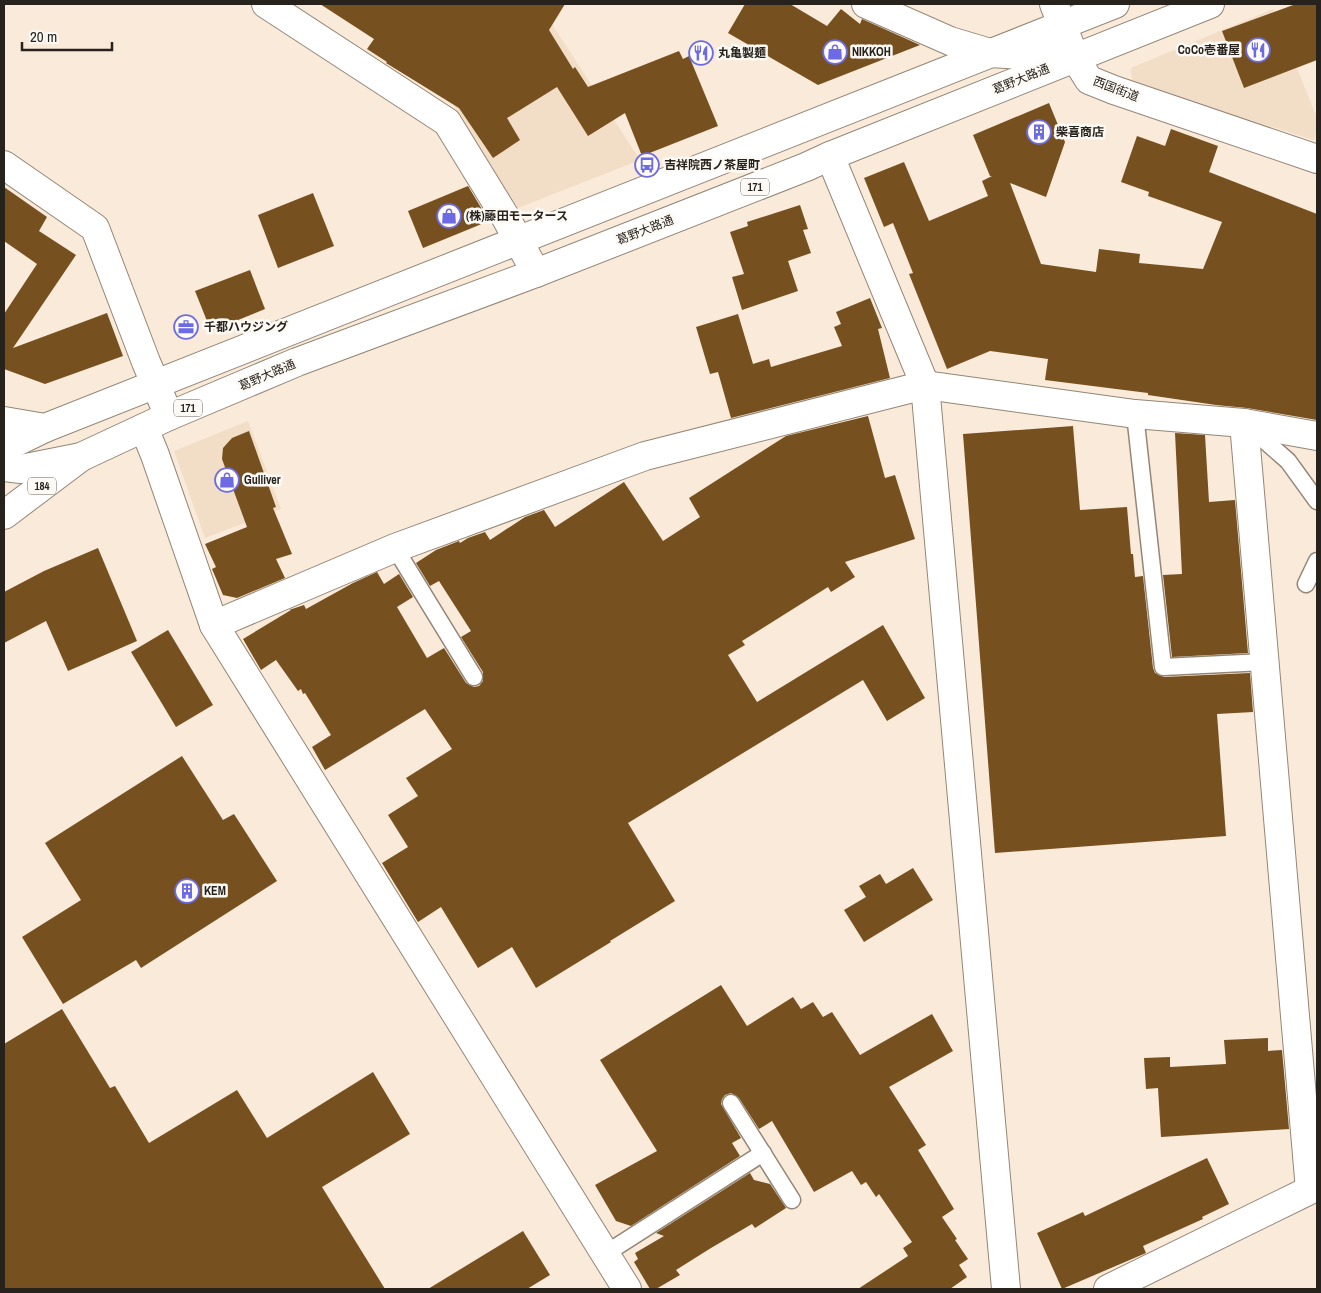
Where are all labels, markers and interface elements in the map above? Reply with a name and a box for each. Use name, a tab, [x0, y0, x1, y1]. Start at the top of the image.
scale bar	[22, 20, 112, 52]
text: 20 m	[30, 26, 57, 47]
restaurant icon: CoCo壱番屋	[1245, 37, 1271, 63]
shop icon: NIKKOH	[822, 39, 848, 65]
restaurant icon: 丸亀製麺	[688, 40, 714, 66]
place label: CoCo壱番屋	[1178, 42, 1240, 58]
place label: NIKKOH	[852, 44, 891, 60]
place label: 丸亀製麺	[718, 45, 766, 61]
street label: 葛野大路通	[990, 60, 1052, 98]
street label: 西国街道	[1091, 73, 1141, 105]
building icon: 柴喜商店	[1026, 119, 1052, 145]
place label: 柴喜商店	[1056, 124, 1104, 140]
bus stop icon: 吉祥院西ノ茶屋町	[634, 152, 660, 178]
place label: 吉祥院西ノ茶屋町	[664, 157, 760, 173]
road number: 171	[741, 178, 769, 196]
shop icon: (株)藤田モータース	[436, 203, 462, 229]
place label: (株)藤田モータース	[466, 208, 568, 224]
street label: 葛野大路通	[614, 212, 676, 248]
office icon: 千都ハウジング	[173, 314, 199, 340]
place label: 千都ハウジング	[204, 319, 288, 335]
street label: 葛野大路通	[236, 356, 298, 394]
road number: 171	[174, 399, 202, 416]
shop icon: Gulliver	[214, 467, 240, 493]
place label: Gulliver	[244, 472, 281, 488]
road number: 184	[28, 478, 56, 494]
building icon: KEM	[174, 878, 200, 904]
place label: KEM	[204, 883, 226, 899]

